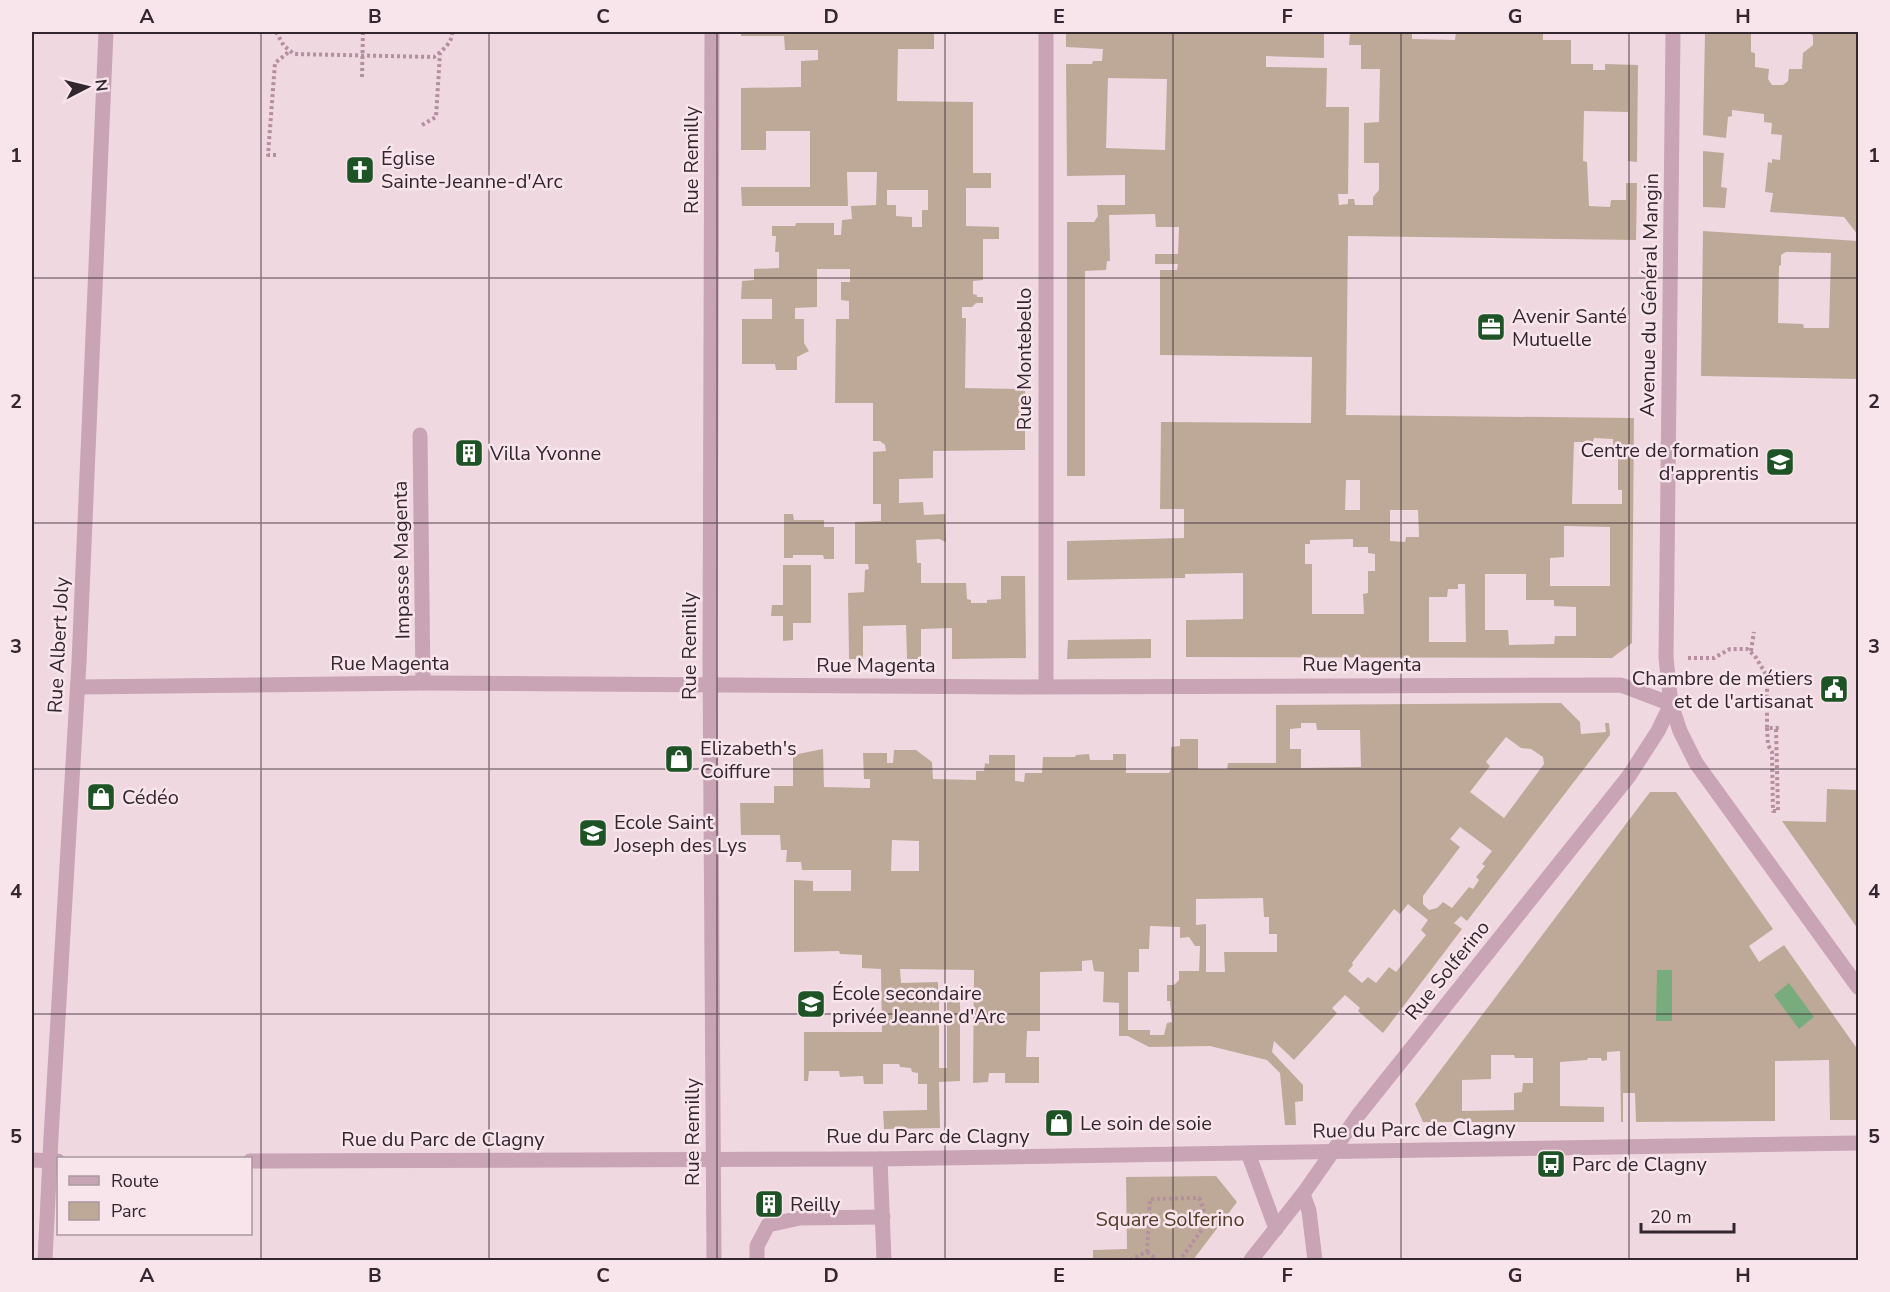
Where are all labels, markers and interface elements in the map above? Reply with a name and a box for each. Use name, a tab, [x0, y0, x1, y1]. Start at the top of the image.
text: A	[140, 3, 155, 30]
text: B	[368, 3, 382, 30]
text: C	[596, 3, 610, 30]
text: D	[823, 3, 839, 30]
text: E	[1053, 3, 1065, 30]
text: F	[1281, 3, 1293, 30]
text: G	[1508, 3, 1522, 30]
text: H	[1735, 3, 1751, 30]
north arrow	[57, 57, 117, 117]
text: N	[89, 78, 113, 93]
street label: Rue Remilly	[678, 105, 705, 214]
text: 1	[10, 142, 22, 169]
text: 1	[1868, 142, 1880, 169]
place label: Église Sainte-Jeanne-d'Arc	[381, 145, 563, 195]
church icon: Église Sainte-Jeanne-d'Arc	[344, 154, 376, 186]
street label: Avenue du Général Mangin	[1634, 173, 1665, 417]
street label: Rue Montebello	[1011, 288, 1038, 430]
place label: Avenir Santé Mutuelle	[1512, 303, 1627, 353]
office icon: Avenir Santé Mutuelle	[1475, 311, 1507, 343]
text: 2	[10, 388, 22, 415]
text: 2	[1868, 388, 1880, 415]
building icon: Villa Yvonne	[453, 437, 485, 469]
place label: Centre de formation d'apprentis	[1580, 437, 1759, 487]
place label: Villa Yvonne	[489, 440, 601, 467]
school or university icon: Centre de formation d'apprentis	[1764, 446, 1796, 478]
street label: Impasse Magenta	[387, 480, 416, 639]
street label: Rue Albert Joly	[41, 575, 76, 714]
street label: Rue Remilly	[676, 591, 703, 700]
text: 3	[10, 633, 22, 660]
text: 3	[1868, 633, 1880, 660]
street label: Rue Magenta	[330, 650, 450, 677]
street label: Rue Magenta	[1302, 651, 1422, 678]
street label: Rue Magenta	[816, 652, 936, 679]
place label: Chambre de métiers et de l'artisanat	[1632, 665, 1814, 715]
public building icon: Chambre de métiers et de l'artisanat	[1818, 673, 1850, 705]
place label: Elizabeth's Coiffure	[700, 735, 797, 785]
shop icon: Elizabeth's Coiffure	[663, 743, 695, 775]
shop icon: Cédéo	[85, 781, 117, 813]
place label: Cédéo	[122, 784, 179, 811]
place label: Ecole Saint Joseph des Lys	[613, 809, 747, 859]
school or university icon: Ecole Saint Joseph des Lys	[577, 817, 609, 849]
text: 4	[10, 878, 22, 905]
text: 4	[1868, 878, 1880, 905]
street label: Rue Solferino	[1399, 915, 1496, 1026]
place label: École secondaire privée Jeanne d'Arc	[832, 980, 1005, 1030]
school or university icon: École secondaire privée Jeanne d'Arc	[795, 988, 827, 1020]
street label: Rue Remilly	[679, 1077, 706, 1186]
shop icon: Le soin de soie	[1043, 1107, 1075, 1139]
place label: Le soin de soie	[1080, 1110, 1212, 1137]
street label: Rue du Parc de Clagny	[1312, 1114, 1517, 1145]
text: 5	[10, 1123, 22, 1150]
street label: Rue du Parc de Clagny	[826, 1123, 1030, 1150]
text: 5	[1868, 1123, 1880, 1150]
street label: Rue du Parc de Clagny	[341, 1126, 545, 1153]
bus stop icon: Parc de Clagny	[1535, 1148, 1567, 1180]
place label: Parc de Clagny	[1572, 1151, 1708, 1178]
legend	[57, 1157, 252, 1235]
text: Route	[111, 1169, 159, 1193]
building icon: Reilly	[753, 1188, 785, 1220]
place label: Reilly	[790, 1191, 841, 1218]
scale bar	[1641, 1196, 1734, 1234]
text: Parc	[111, 1199, 146, 1223]
text: 20 m	[1650, 1205, 1692, 1229]
park label: Square Solferino	[1095, 1206, 1245, 1233]
text: A	[140, 1262, 155, 1289]
text: B	[368, 1262, 382, 1289]
text: C	[596, 1262, 610, 1289]
text: D	[823, 1262, 839, 1289]
text: E	[1053, 1262, 1065, 1289]
text: F	[1281, 1262, 1293, 1289]
text: G	[1508, 1262, 1522, 1289]
text: H	[1735, 1262, 1751, 1289]

